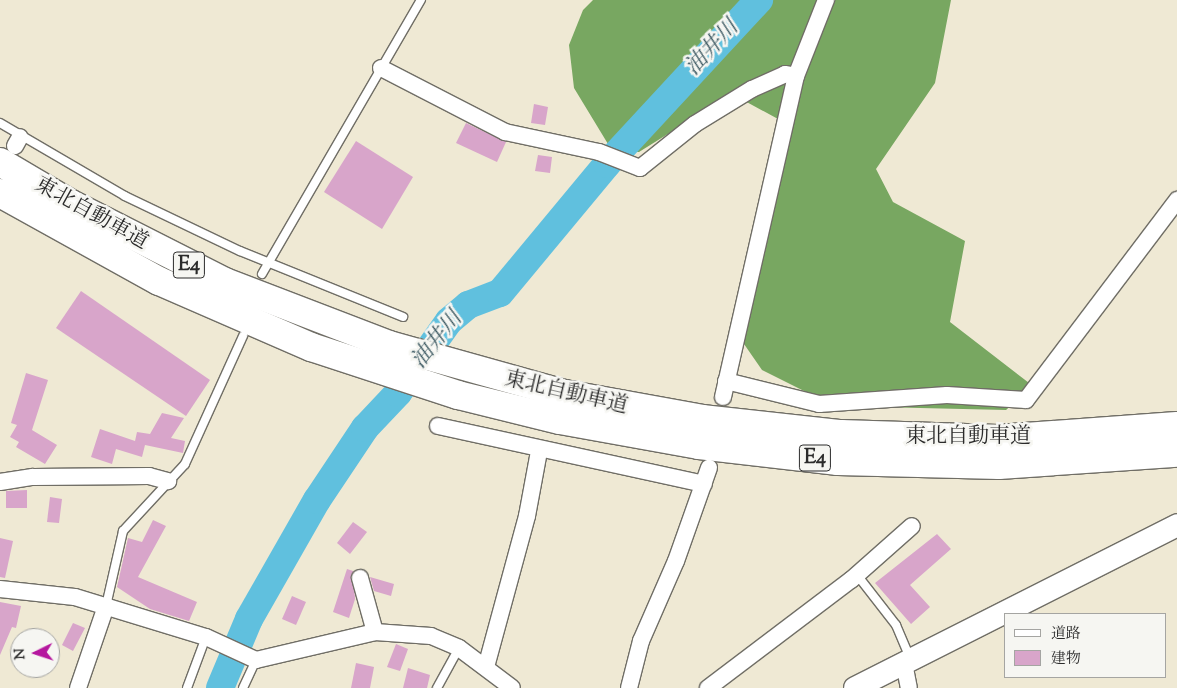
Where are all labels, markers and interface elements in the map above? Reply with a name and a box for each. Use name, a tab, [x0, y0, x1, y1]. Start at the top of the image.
water label: 油井川	[681, 16, 745, 82]
street label: 東北自動車道	[30, 172, 152, 256]
road number: E4	[173, 248, 205, 282]
water label: 油井川	[407, 307, 469, 375]
street label: 東北自動車道	[502, 367, 630, 419]
street label: 東北自動車道	[905, 424, 1031, 450]
road number: E4	[799, 440, 831, 476]
legend	[1004, 613, 1167, 678]
text: 道路	[1051, 624, 1081, 645]
north arrow	[10, 628, 60, 678]
text: N	[11, 648, 31, 660]
text: 建物	[1051, 649, 1081, 670]

